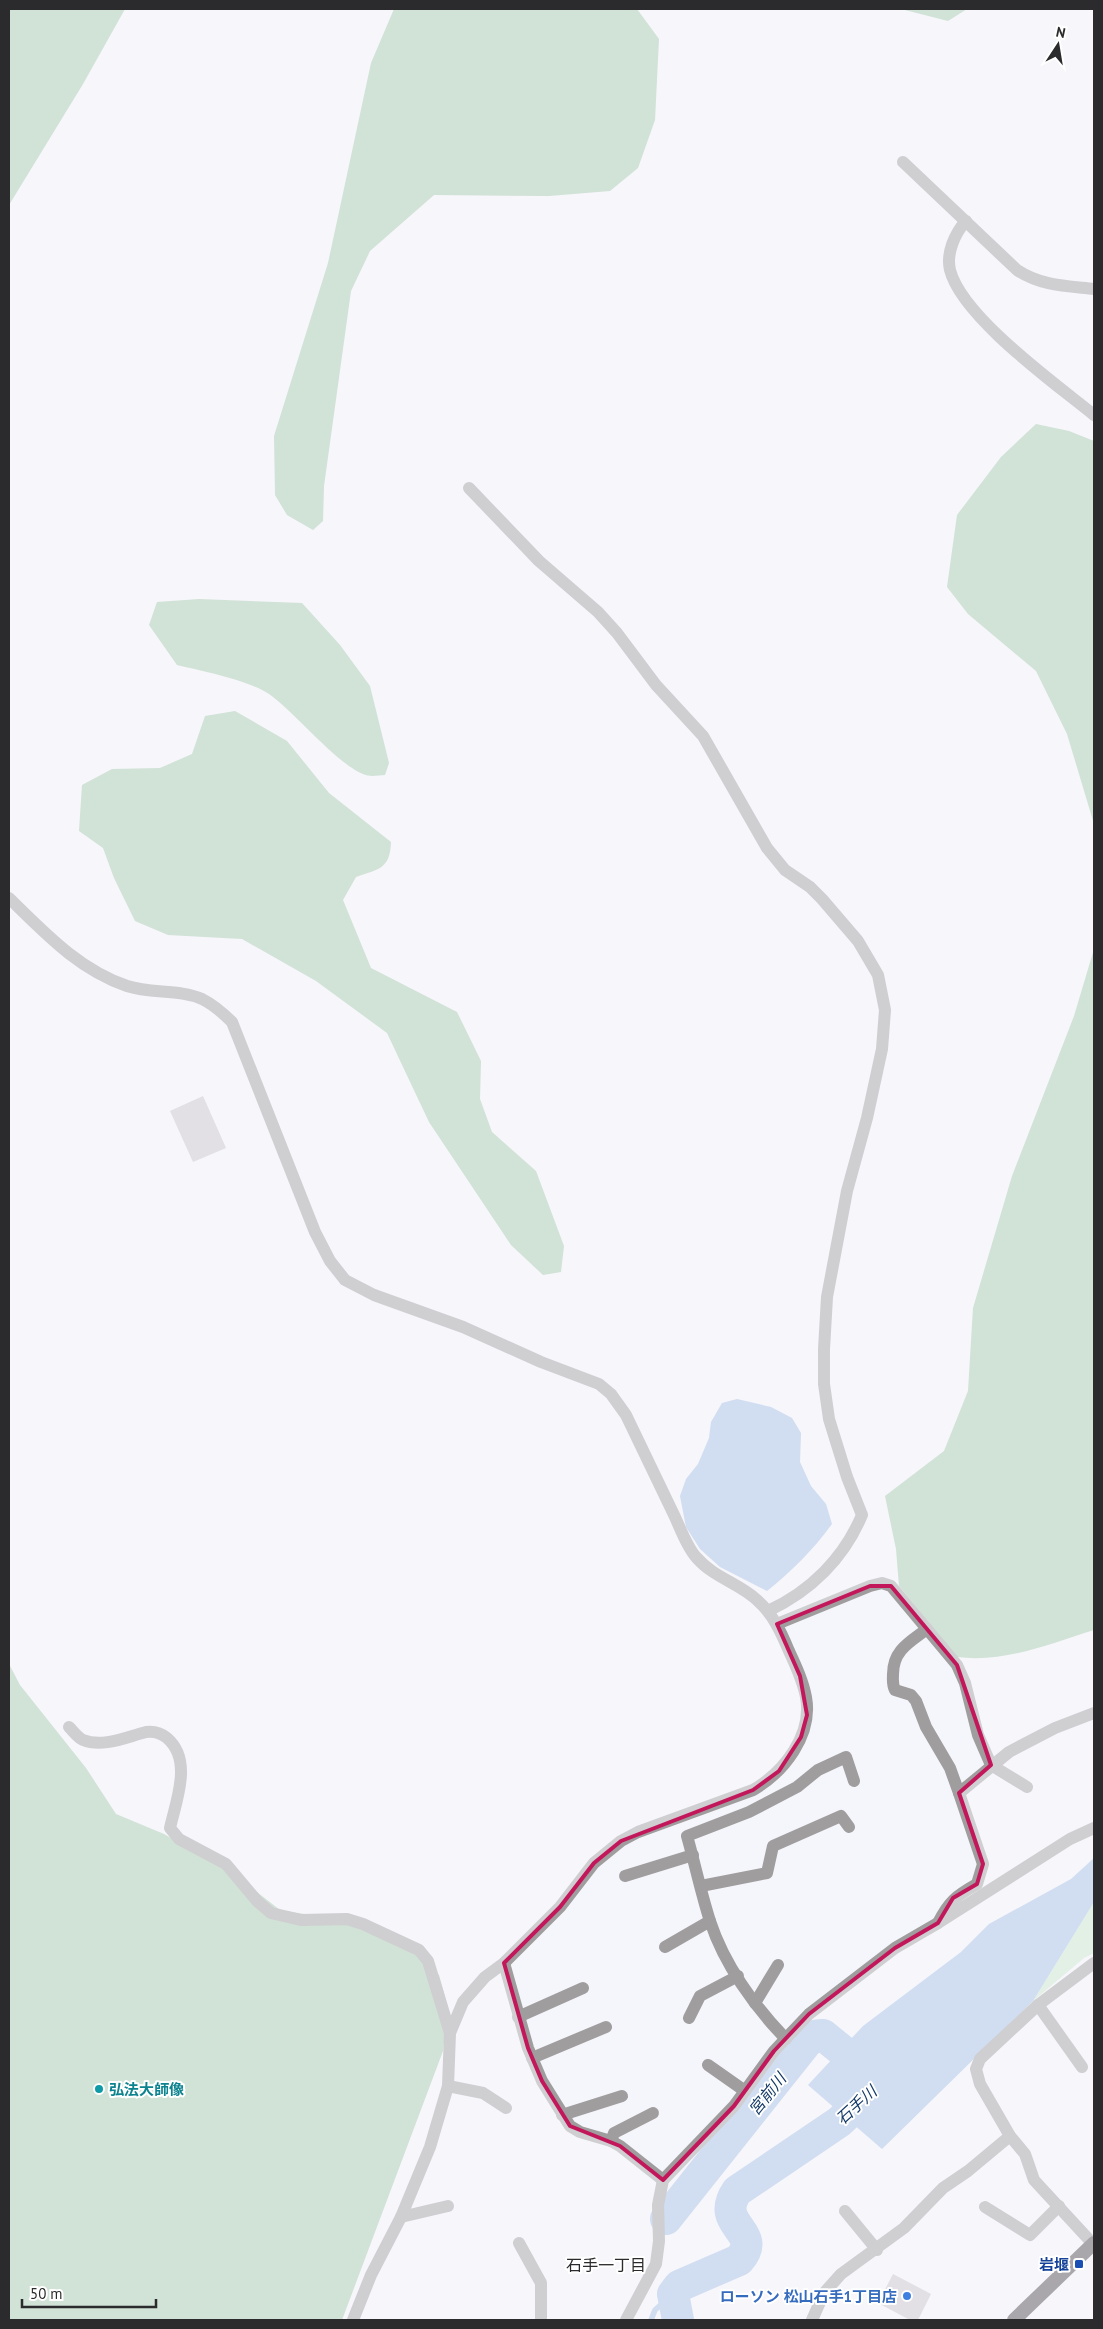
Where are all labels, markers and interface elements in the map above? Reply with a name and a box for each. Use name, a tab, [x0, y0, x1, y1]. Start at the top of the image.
north arrow	[1033, 20, 1083, 70]
text: N	[1054, 23, 1067, 42]
water label: 宮前川	[744, 2068, 791, 2119]
place label: 弘法大師像	[109, 2080, 184, 2099]
water label: 石手川	[831, 2080, 882, 2128]
marker: 弘法大師像	[93, 2083, 105, 2095]
district label: 石手一丁目	[566, 2255, 646, 2275]
place label: 岩堰	[1039, 2255, 1069, 2274]
marker: 岩堰	[1073, 2258, 1085, 2270]
scale bar	[22, 2276, 156, 2308]
text: 50 m	[30, 2284, 63, 2303]
place label: ローソン 松山石手1丁目店	[720, 2287, 897, 2306]
marker: ローソン 松山石手1丁目店	[901, 2290, 913, 2302]

